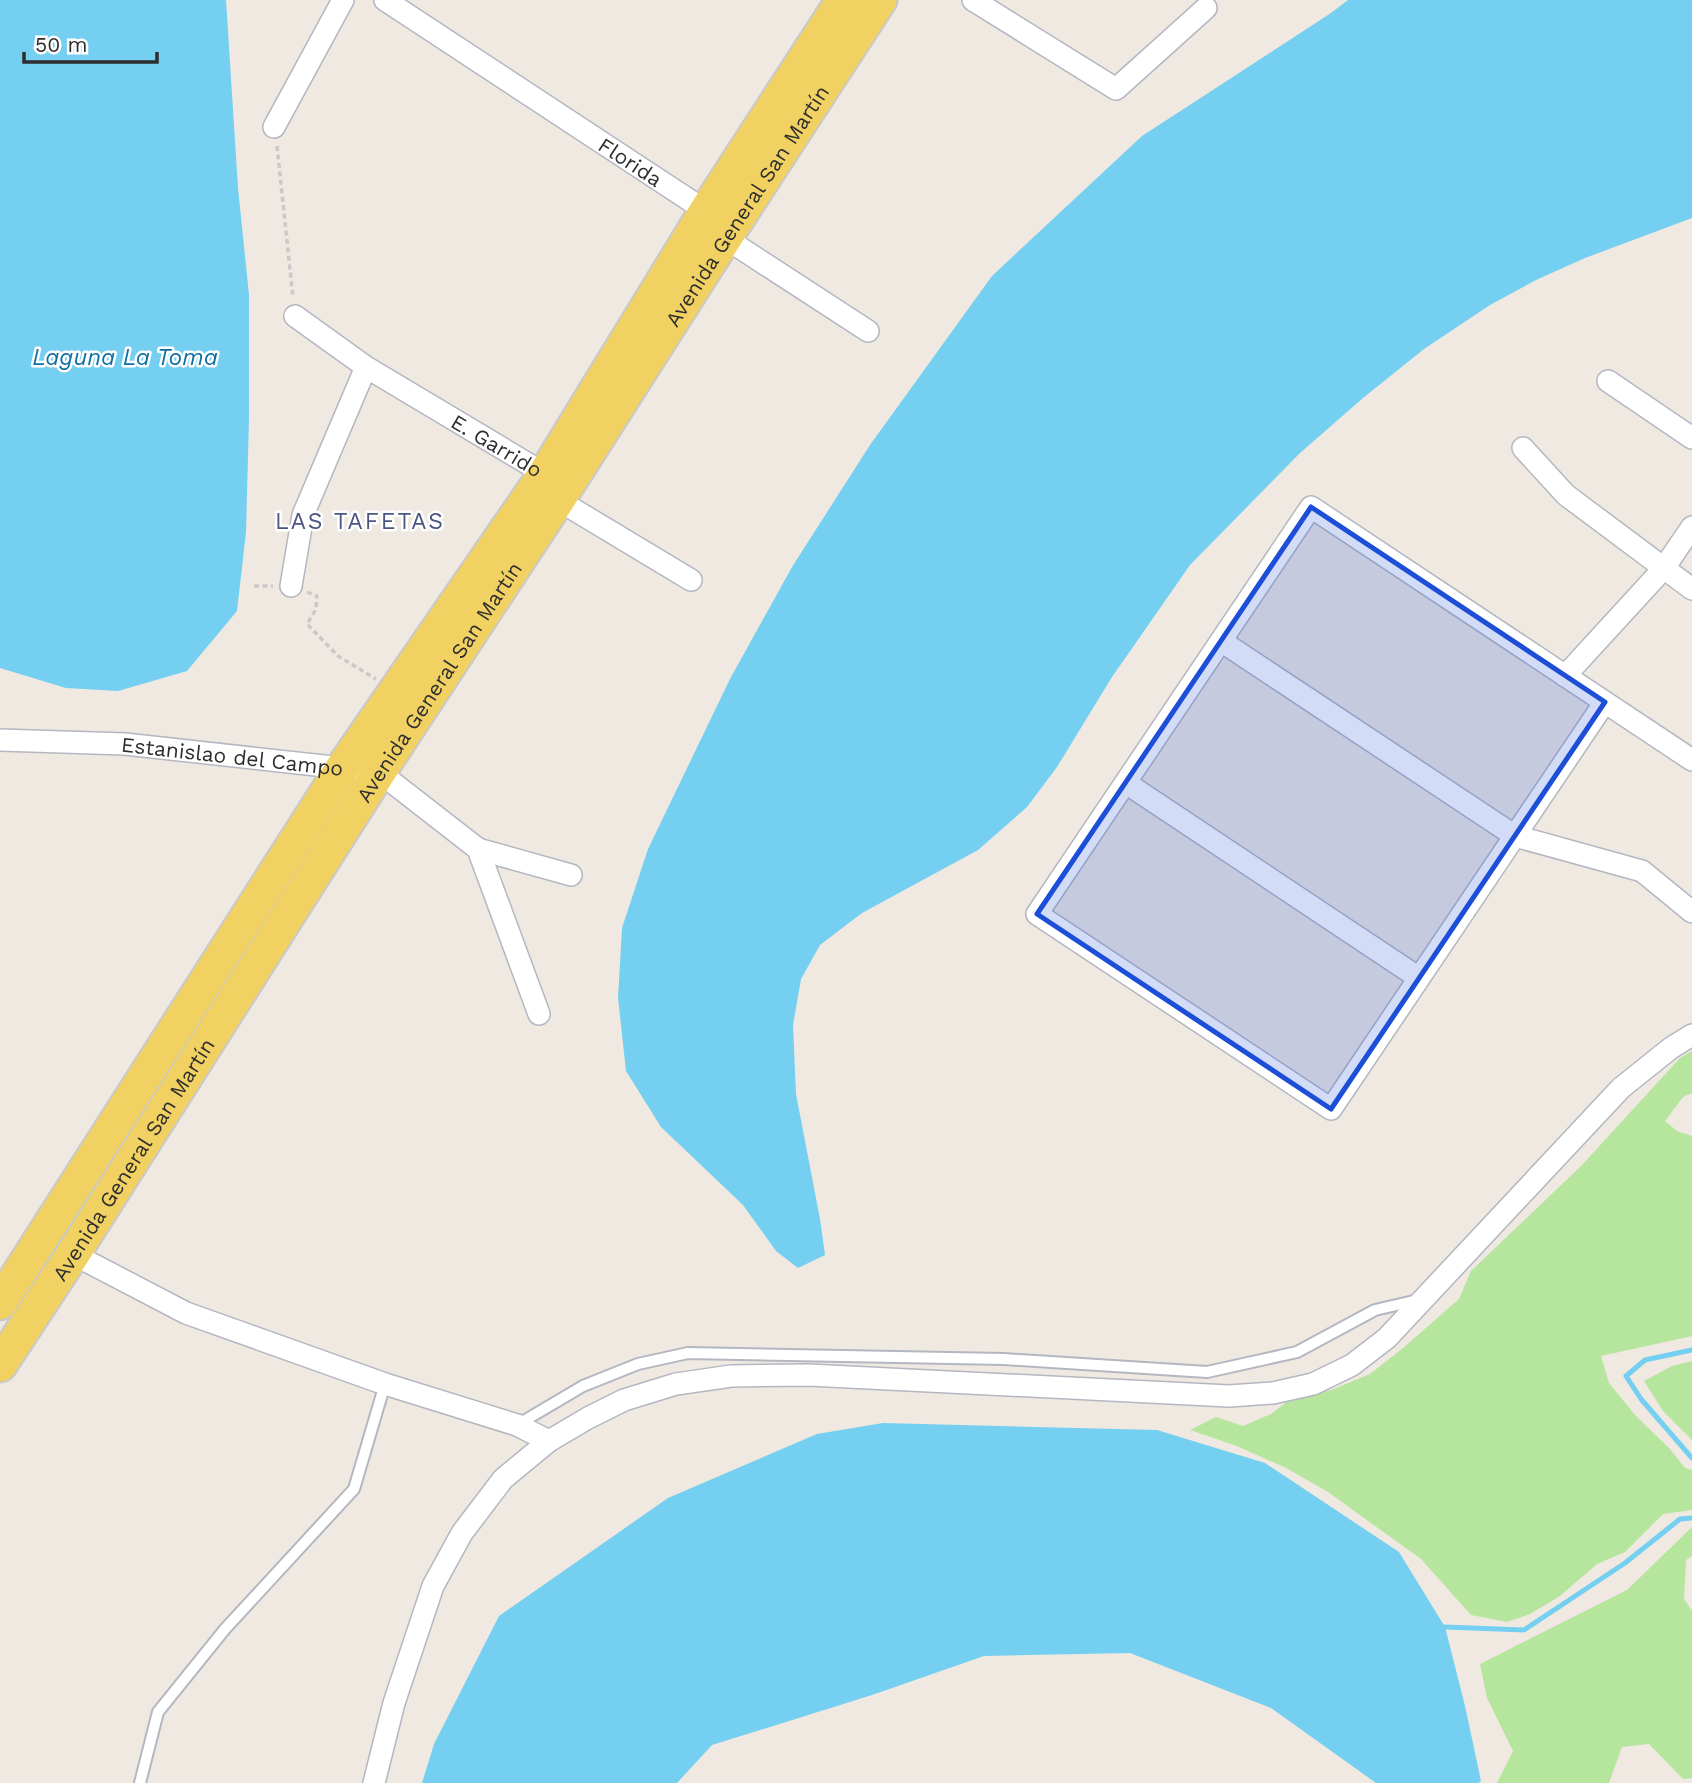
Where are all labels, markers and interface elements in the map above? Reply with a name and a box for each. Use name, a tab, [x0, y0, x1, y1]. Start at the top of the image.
scale bar	[24, 21, 158, 65]
text: 50 m	[35, 32, 87, 57]
street label: Avenida General San Martín	[659, 80, 834, 331]
street label: Florida	[594, 132, 667, 192]
water label: Laguna La Toma	[32, 344, 218, 371]
street label: E. Garrido	[447, 408, 547, 482]
district label: LAS TAFETAS	[275, 508, 445, 535]
street label: Avenida General San Martín	[351, 557, 527, 807]
street label: Estanislao del Campo	[120, 731, 345, 780]
street label: Avenida General San Martín	[47, 1033, 219, 1285]

